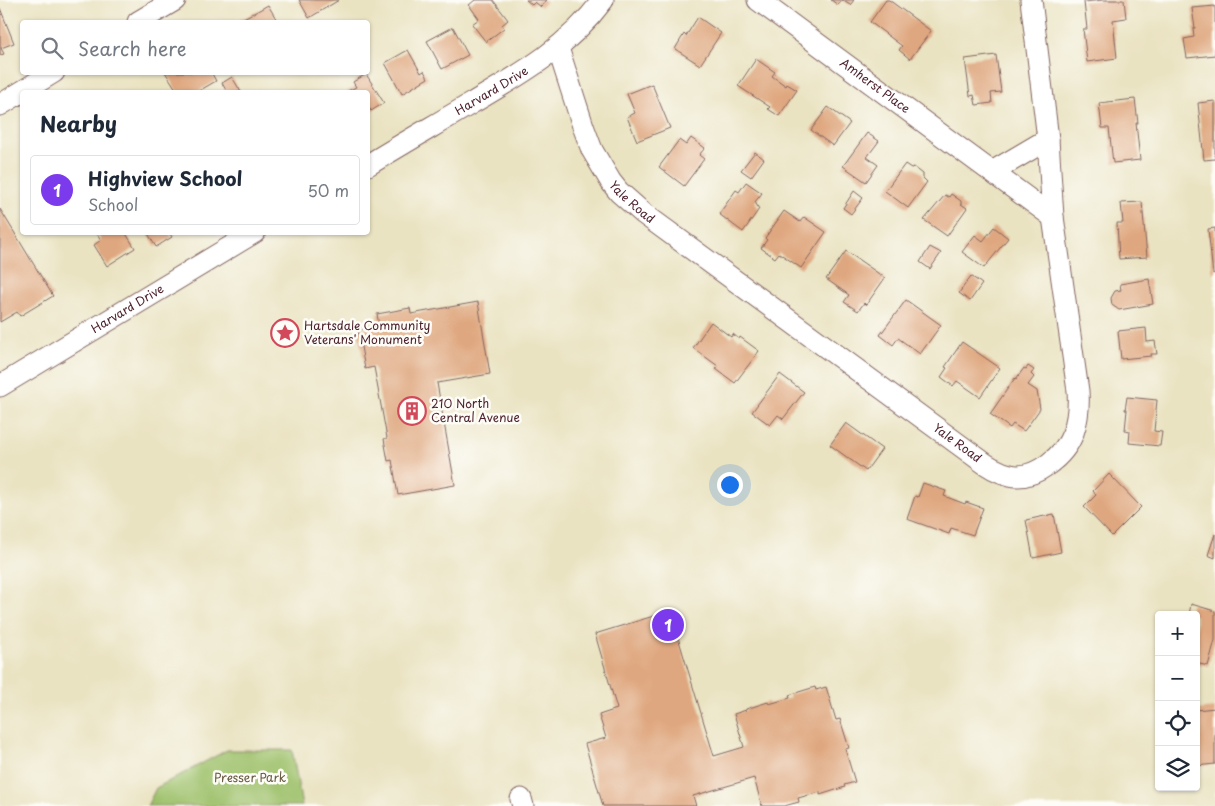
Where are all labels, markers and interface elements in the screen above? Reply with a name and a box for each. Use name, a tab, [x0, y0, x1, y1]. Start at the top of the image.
search box	[20, 20, 370, 75]
icon: search	[38, 34, 66, 62]
text: Search here	[78, 34, 187, 62]
street label: Amherst Place	[837, 53, 914, 117]
street label: Harvard Drive	[451, 61, 531, 119]
text: Nearby	[40, 107, 117, 139]
text: Highview School	[88, 164, 242, 192]
street label: Yale Road	[605, 177, 659, 227]
text: 1	[53, 178, 61, 202]
text: 50 m	[308, 178, 349, 202]
text: School	[88, 192, 138, 216]
street label: Harvard Drive	[87, 279, 167, 337]
place label: Hartsdale Community Veterans' Monument	[304, 316, 430, 348]
place icon: Hartsdale Community Veterans' Monument	[270, 318, 300, 348]
place label: 210 North Central Avenue	[431, 394, 520, 426]
building icon: 210 North Central Avenue	[397, 396, 427, 426]
street label: Yale Road	[930, 419, 986, 466]
your location	[717, 472, 743, 498]
pin: 1	[652, 606, 684, 644]
map controls	[1155, 611, 1200, 791]
button: +	[1155, 611, 1200, 656]
button: −	[1155, 656, 1200, 701]
button: locate	[1155, 701, 1200, 746]
button: layers	[1155, 746, 1200, 791]
park label: Presser Park	[214, 768, 286, 786]

